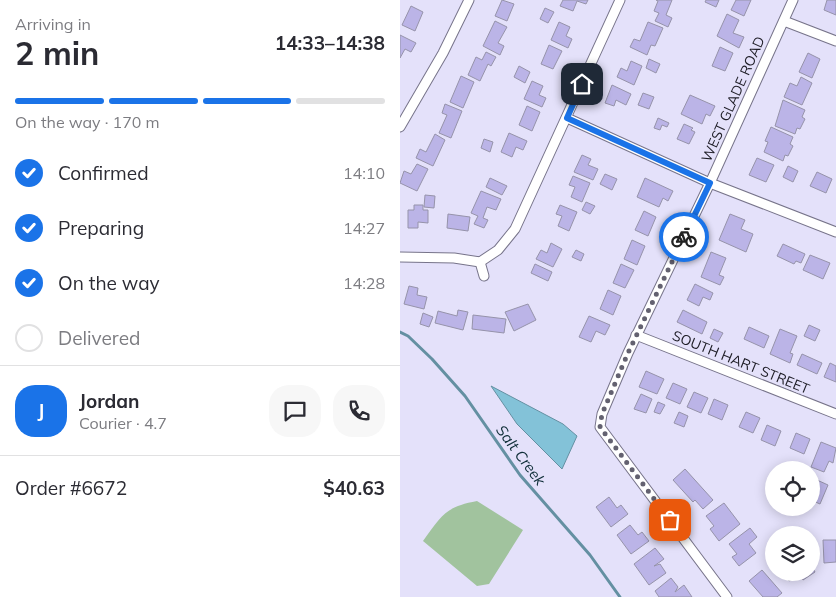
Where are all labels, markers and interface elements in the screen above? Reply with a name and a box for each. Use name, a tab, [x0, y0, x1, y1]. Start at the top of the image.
text: Arriving in	[15, 14, 91, 34]
text: 14:33–14:38	[275, 31, 385, 55]
text: 2 min	[15, 33, 99, 73]
street label: WEST GLADE ROAD	[697, 33, 769, 165]
pin	[561, 63, 603, 105]
icon: home	[568, 70, 596, 98]
text: On the way · 170 m	[15, 112, 160, 132]
icon: check	[15, 159, 43, 187]
text: Confirmed	[58, 161, 149, 185]
text: 14:10	[343, 163, 385, 183]
courier	[659, 212, 709, 262]
icon: check	[15, 214, 43, 242]
text: Preparing	[58, 216, 144, 240]
text: 14:27	[343, 218, 385, 238]
icon: bike	[670, 223, 698, 251]
icon: check	[15, 269, 43, 297]
text: On the way	[58, 271, 160, 295]
text: 14:28	[343, 273, 385, 293]
text: Delivered	[58, 326, 140, 350]
street label: SOUTH HART STREET	[670, 326, 813, 398]
button: chat	[269, 385, 321, 437]
button: phone	[333, 385, 385, 437]
text: Jordan	[79, 389, 139, 413]
text: J	[38, 399, 44, 423]
text: Courier · 4.7	[79, 413, 167, 433]
water label: Salt Creek	[492, 421, 551, 490]
map controls	[765, 461, 820, 581]
button: locate	[765, 461, 820, 516]
text: Order #6672	[15, 476, 127, 500]
text: $40.63	[323, 476, 385, 500]
pin	[649, 499, 691, 541]
icon: bag	[656, 506, 684, 534]
button: layers	[765, 526, 820, 581]

